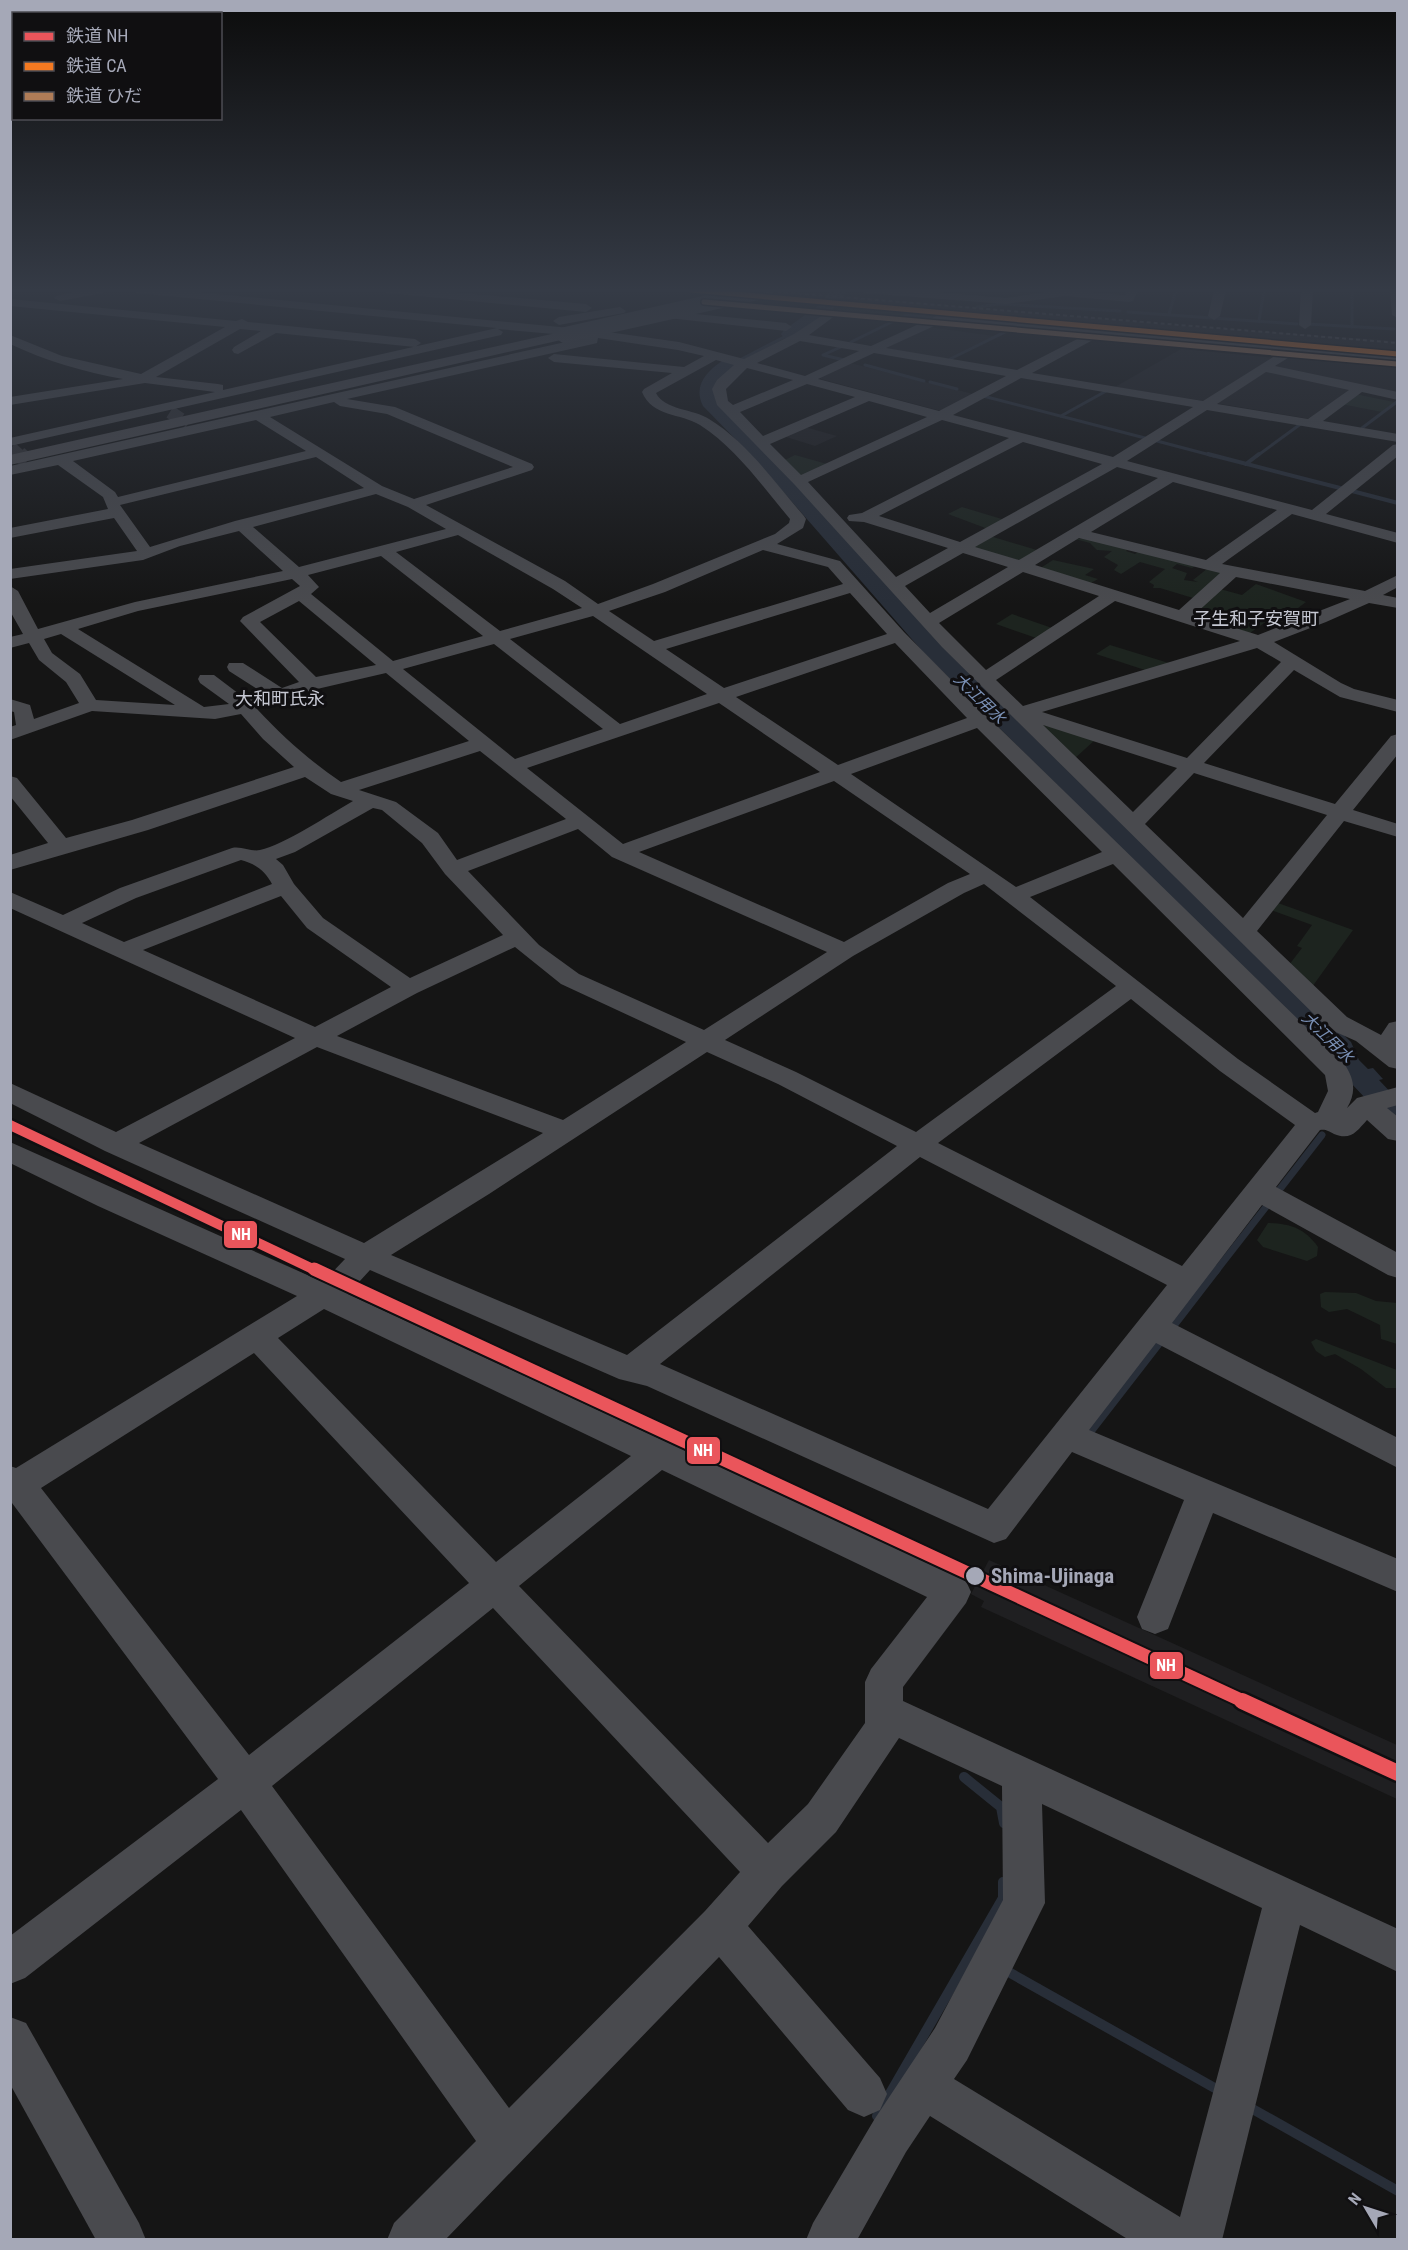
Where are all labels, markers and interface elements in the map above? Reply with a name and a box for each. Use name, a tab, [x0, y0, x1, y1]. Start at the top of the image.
legend	[12, 12, 222, 120]
text: 鉄道 NH	[66, 25, 128, 46]
text: 鉄道 CA	[66, 55, 127, 76]
text: 鉄道 ひだ	[66, 85, 142, 106]
district label: 子生和子安賀町	[1193, 608, 1319, 629]
water label: 大江用水	[950, 669, 1011, 729]
district label: 大和町氏永	[235, 688, 325, 709]
water label: 大江用水	[1298, 1008, 1359, 1068]
line badge: NH	[223, 1220, 258, 1249]
text: NH	[231, 1225, 251, 1244]
line badge: NH	[686, 1436, 721, 1465]
text: NH	[693, 1441, 713, 1460]
place label: Shima-Ujinaga	[991, 1564, 1114, 1588]
marker: Shima-Ujinaga	[964, 1565, 986, 1587]
line badge: NH	[1149, 1651, 1184, 1680]
text: NH	[1156, 1656, 1176, 1675]
north arrow	[1336, 2178, 1396, 2238]
text: N	[1344, 2189, 1365, 2209]

